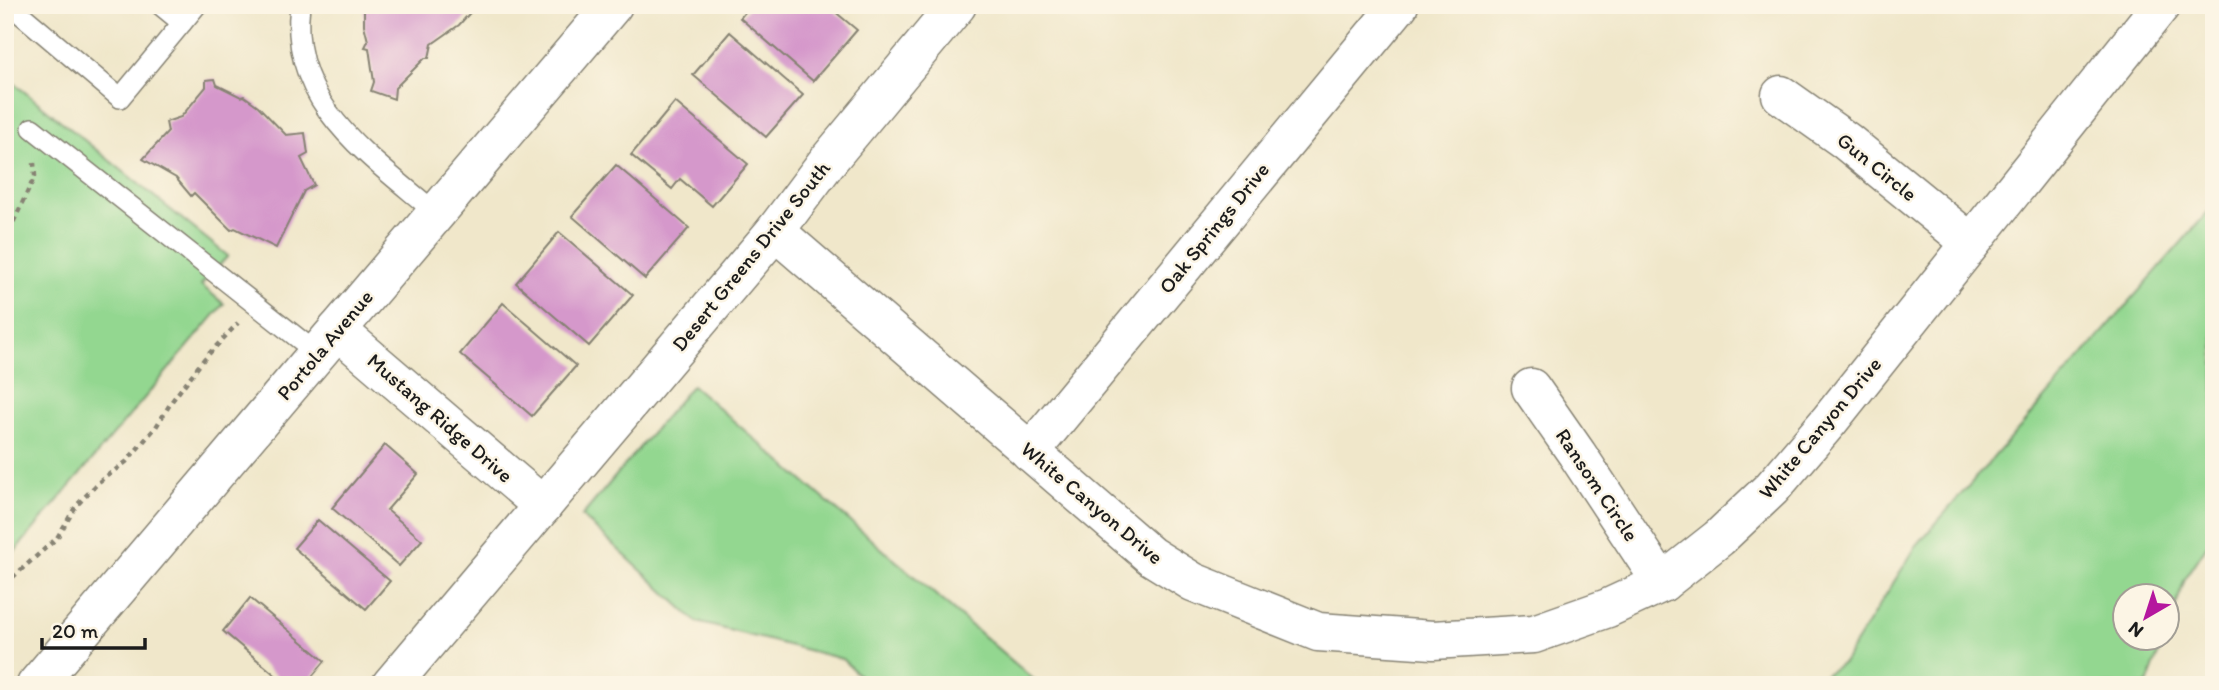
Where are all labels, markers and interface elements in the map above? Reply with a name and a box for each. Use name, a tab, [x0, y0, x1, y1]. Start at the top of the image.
street label: Gun Circle	[1832, 127, 1922, 206]
street label: Desert Greens Drive South	[666, 155, 836, 356]
street label: Oak Springs Drive	[1153, 157, 1274, 298]
street label: Portola Avenue	[271, 284, 378, 405]
street label: Mustang Ridge Drive	[362, 348, 518, 488]
street label: White Canyon Drive	[1753, 352, 1886, 504]
street label: Ransom Circle	[1551, 424, 1644, 546]
street label: White Canyon Drive	[1016, 436, 1168, 569]
north arrow	[2110, 582, 2180, 652]
scale bar	[42, 606, 145, 650]
text: N	[2123, 617, 2148, 643]
text: 20 m	[52, 618, 99, 643]

